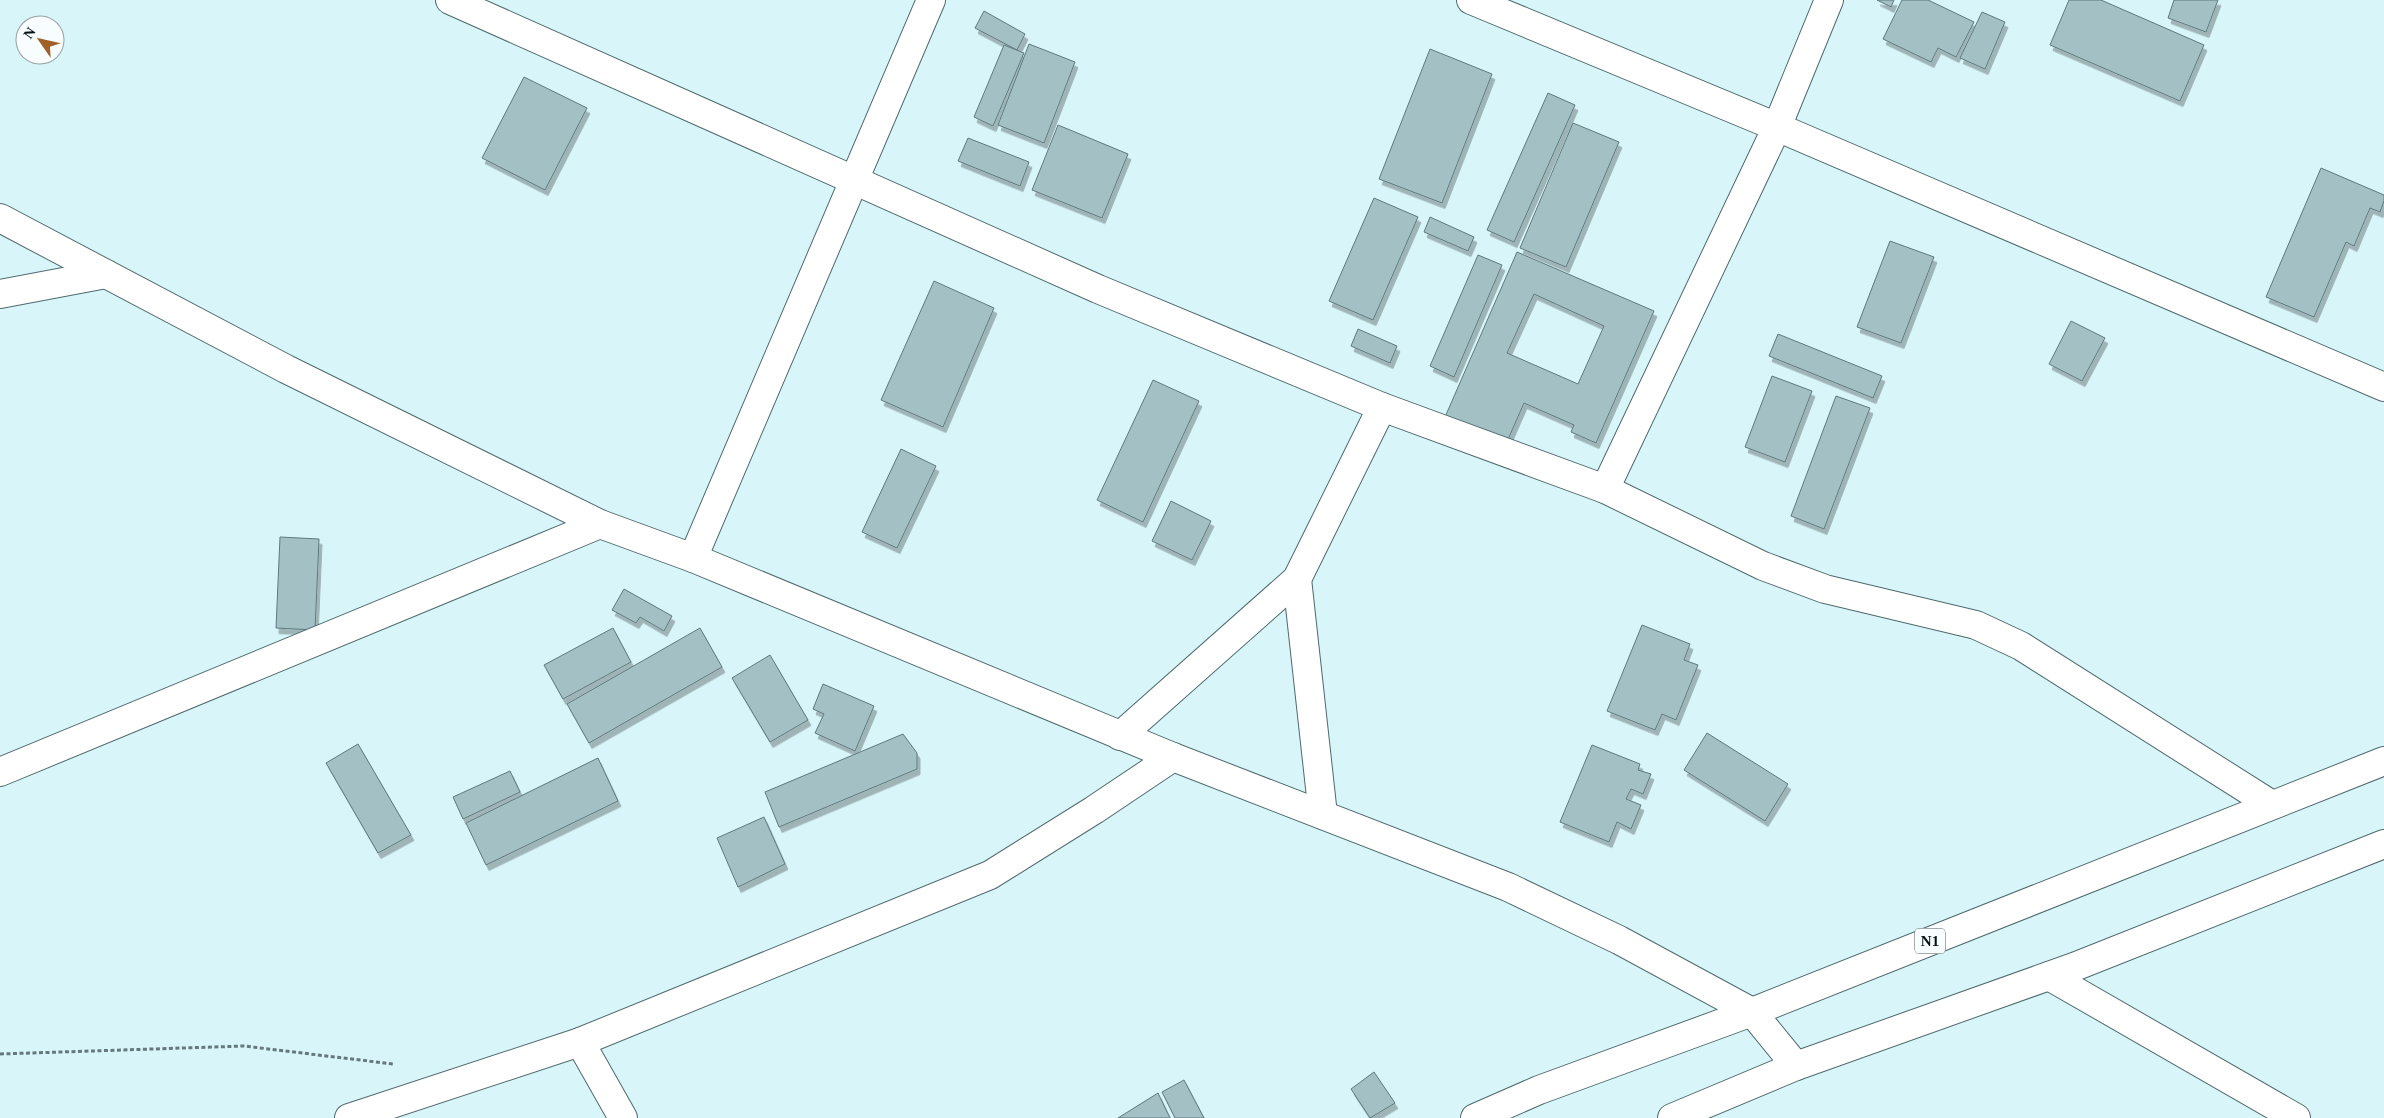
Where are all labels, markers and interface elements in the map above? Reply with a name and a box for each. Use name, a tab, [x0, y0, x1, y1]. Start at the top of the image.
north arrow	[15, 15, 65, 65]
text: N	[21, 25, 39, 41]
road number: N1	[1915, 928, 1945, 954]

